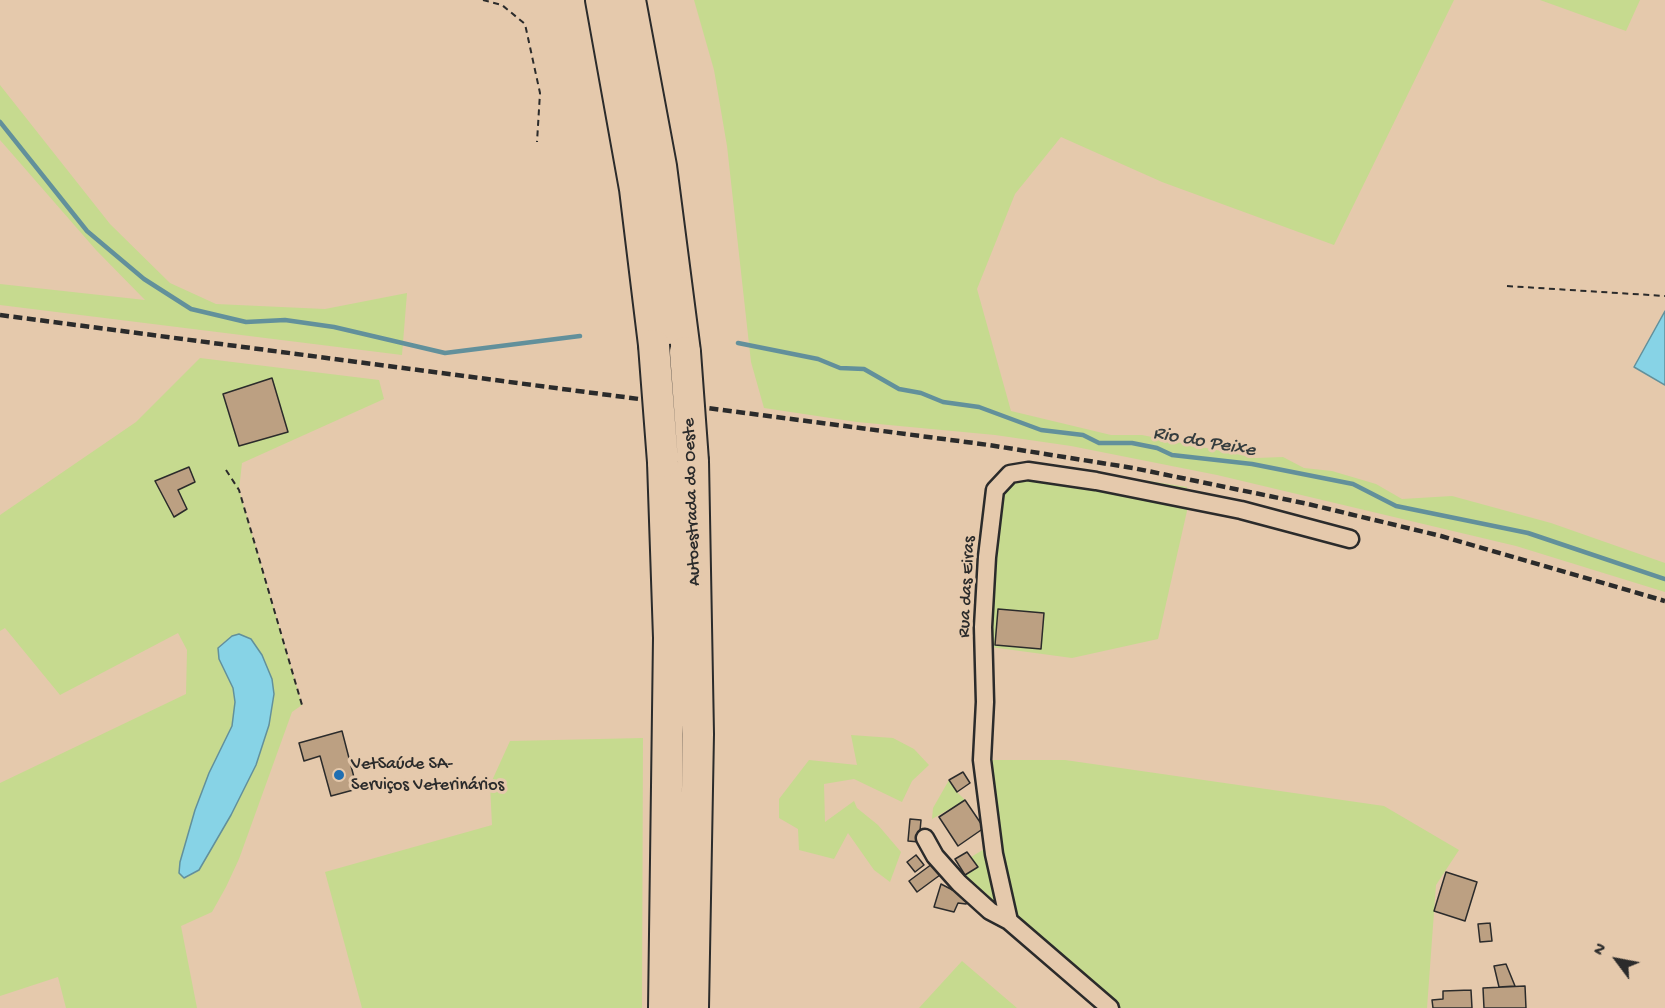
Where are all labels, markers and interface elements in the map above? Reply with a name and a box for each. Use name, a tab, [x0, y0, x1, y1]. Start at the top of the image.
street label: Autoestrada do Oeste	[679, 418, 707, 586]
water label: Rio do Peixe	[1151, 422, 1257, 464]
street label: Rua das Eiras	[955, 536, 981, 638]
place label: VetSaúde SA- Serviços Veterinários	[351, 754, 504, 796]
marker: VetSaúde SA- Serviços Veterinários	[332, 768, 346, 782]
north arrow	[1587, 930, 1647, 990]
text: N	[1590, 941, 1612, 960]

